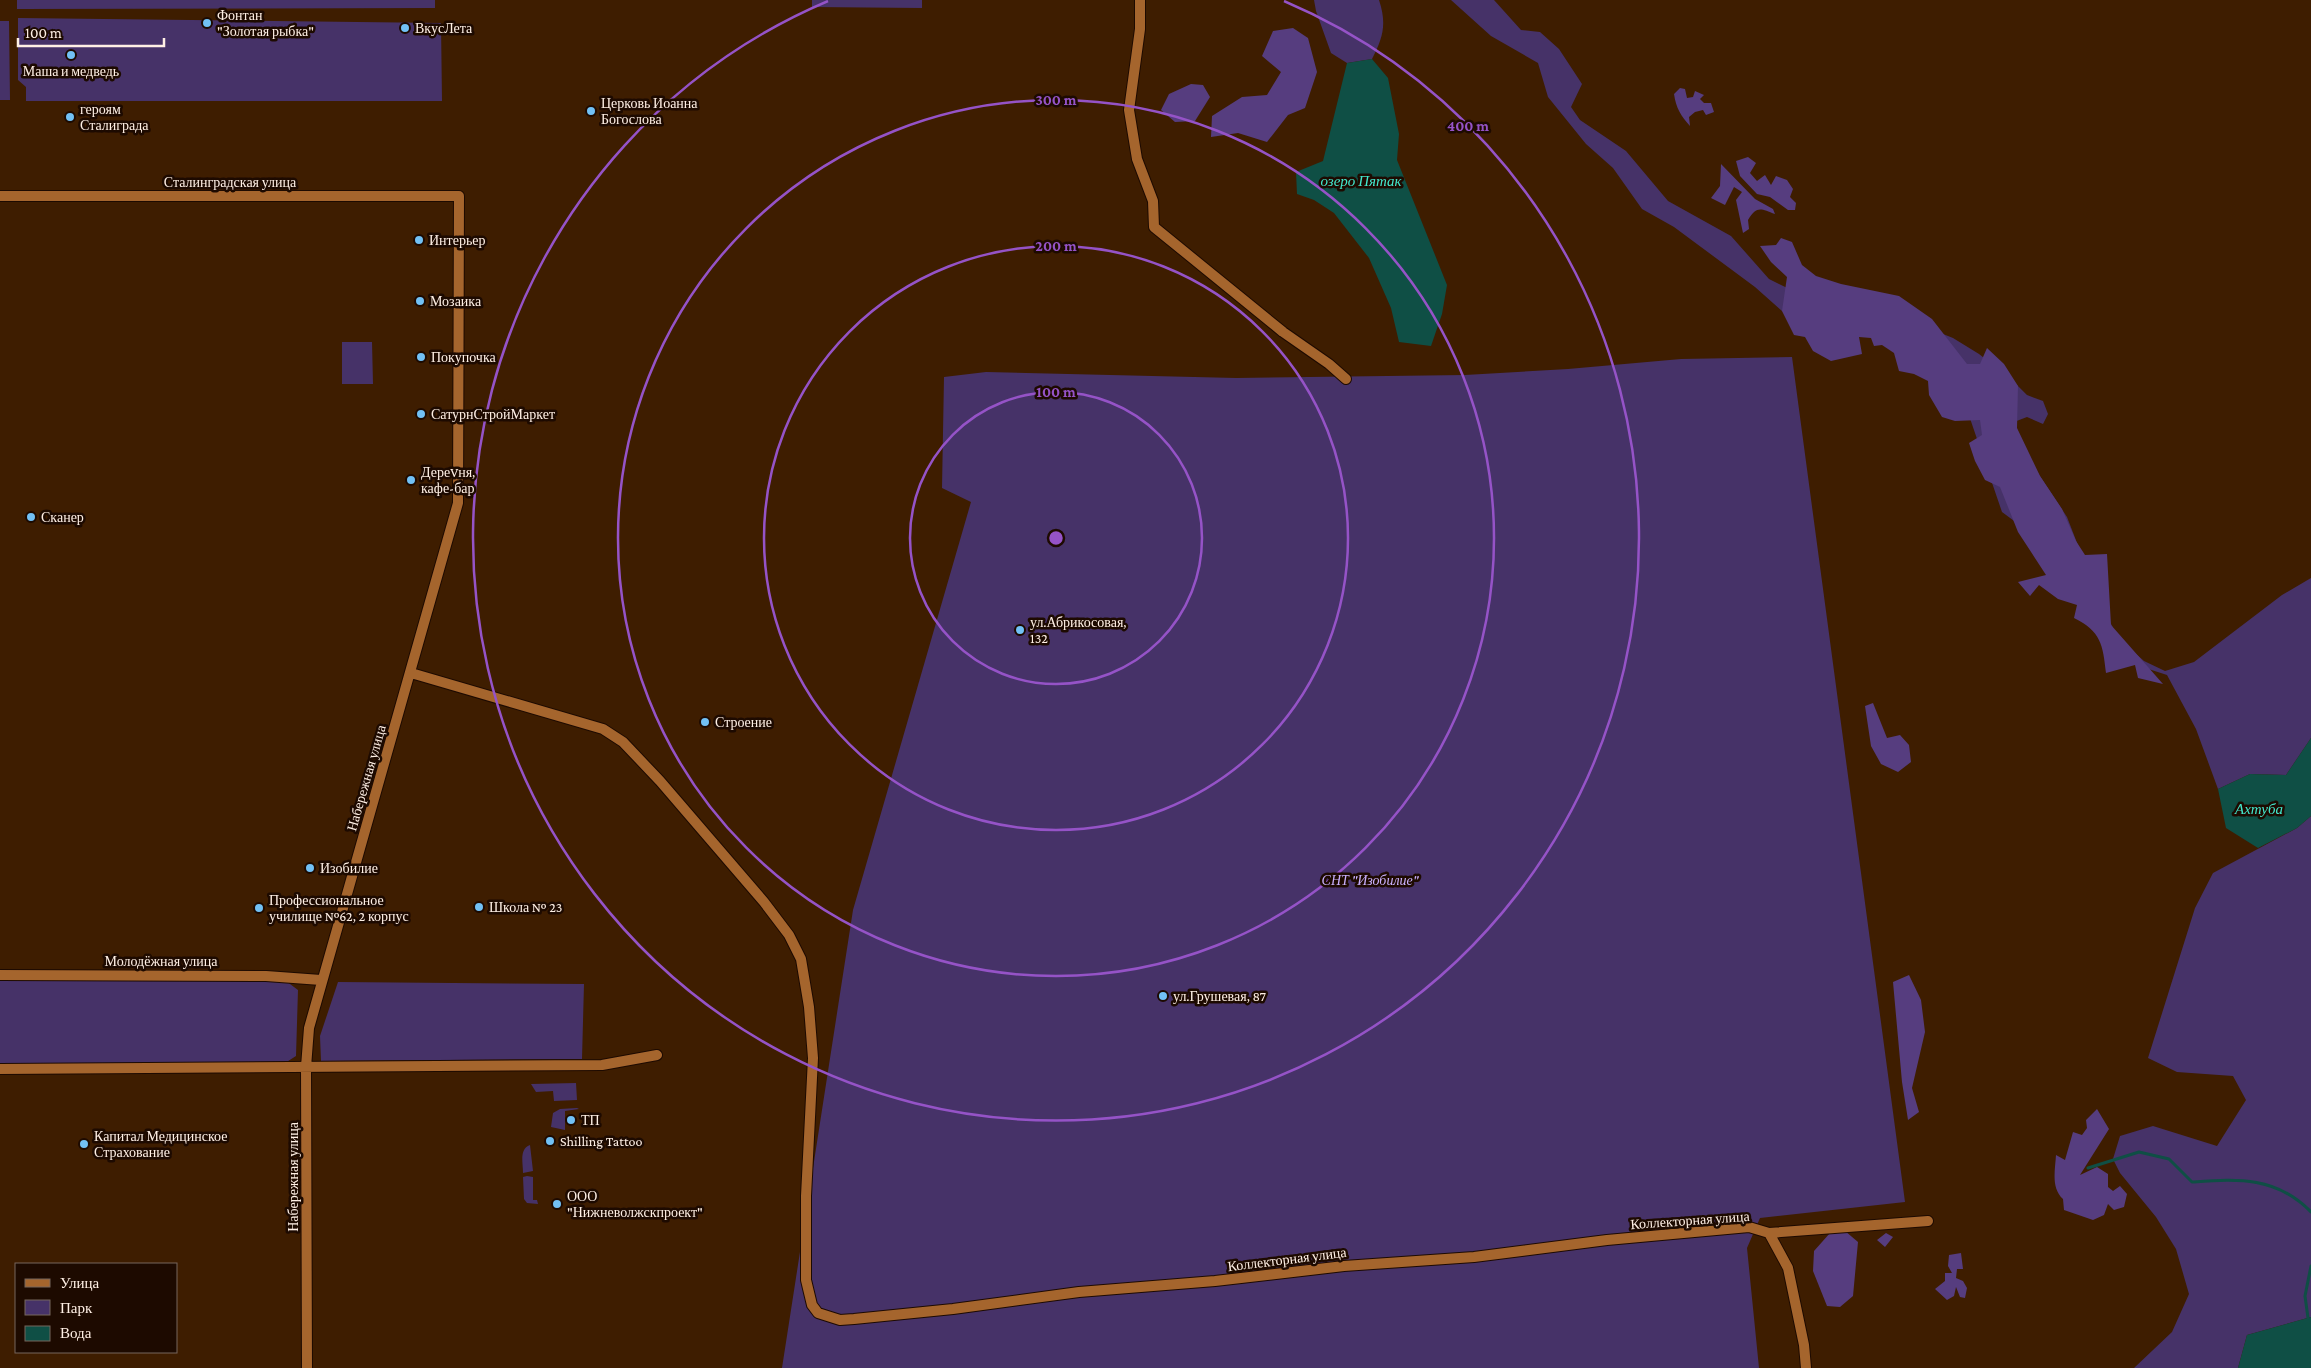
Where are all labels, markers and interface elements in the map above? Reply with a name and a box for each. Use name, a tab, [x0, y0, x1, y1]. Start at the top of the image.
place label: Фонтан "Золотая рыбка"	[217, 7, 314, 39]
scale bar	[18, 15, 164, 47]
marker: Фонтан "Золотая рыбка"	[201, 17, 213, 29]
place label: ВкусЛета	[415, 20, 473, 36]
marker: ВкусЛета	[399, 22, 411, 34]
text: 100 m	[25, 25, 62, 41]
marker: Маша и медведь	[65, 49, 77, 61]
place label: Маша и медведь	[23, 63, 119, 79]
text: 300 m	[1035, 92, 1077, 108]
place label: Церковь Иоанна Богослова	[601, 95, 698, 127]
place label: героям Сталиграда	[80, 101, 149, 133]
marker: Церковь Иоанна Богослова	[585, 105, 597, 117]
marker: героям Сталиграда	[64, 111, 76, 123]
text: 400 m	[1447, 118, 1489, 134]
water label: озеро Пятак	[1321, 173, 1402, 189]
street label: Сталинградская улица	[164, 174, 297, 190]
place label: Интерьер	[429, 232, 486, 248]
marker: Интерьер	[413, 234, 425, 246]
text: 200 m	[1035, 238, 1077, 254]
place label: Мозаика	[430, 293, 482, 309]
marker: Мозаика	[414, 295, 426, 307]
place label: Покупочка	[431, 349, 496, 365]
marker: Покупочка	[415, 351, 427, 363]
text: 100 m	[1036, 384, 1076, 400]
place label: СатурнСтройМаркет	[431, 406, 555, 422]
marker: СатурнСтройМаркет	[415, 408, 427, 420]
place label: ДереVня, кафе-бар	[421, 464, 475, 496]
marker: ДереVня, кафе-бар	[405, 474, 417, 486]
place label: Сканер	[41, 509, 84, 525]
marker: Сканер	[25, 511, 37, 523]
centre of rings	[1047, 529, 1065, 547]
place label: ул.Абрикосовая, 132	[1030, 614, 1127, 646]
marker: ул.Абрикосовая, 132	[1014, 624, 1026, 636]
place label: Строение	[715, 714, 772, 730]
marker: Строение	[699, 716, 711, 728]
street label: Набережная улица	[343, 722, 389, 833]
water label: Ахтуба	[2234, 801, 2283, 817]
place label: Изобилие	[320, 860, 378, 876]
marker: Изобилие	[304, 862, 316, 874]
park label: СНТ "Изобилие"	[1322, 872, 1420, 888]
place label: Профессиональное училище №62, 2 корпус	[269, 892, 409, 924]
place label: Школа № 23	[489, 899, 562, 915]
marker: Школа № 23	[473, 901, 485, 913]
marker: Профессиональное училище №62, 2 корпус	[253, 902, 265, 914]
street label: Молодёжная улица	[105, 953, 218, 969]
place label: ул.Грушевая, 87	[1173, 988, 1266, 1004]
marker: ул.Грушевая, 87	[1157, 990, 1169, 1002]
place label: ТП	[581, 1112, 600, 1128]
marker: ТП	[565, 1114, 577, 1126]
street label: Набережная улица	[285, 1121, 301, 1232]
place label: Капитал Медицинское Страхование	[94, 1128, 227, 1160]
place label: Shilling Tattoo	[560, 1133, 642, 1149]
marker: Shilling Tattoo	[544, 1135, 556, 1147]
marker: Капитал Медицинское Страхование	[78, 1138, 90, 1150]
place label: ООО "Нижневолжскпроект"	[567, 1188, 703, 1220]
marker: ООО "Нижневолжскпроект"	[551, 1198, 563, 1210]
street label: Коллекторная улица	[1630, 1208, 1751, 1232]
street label: Коллекторная улица	[1227, 1244, 1348, 1274]
legend	[15, 1263, 178, 1353]
text: Улица	[60, 1275, 99, 1291]
text: Парк	[60, 1300, 93, 1316]
text: Вода	[60, 1325, 92, 1341]

